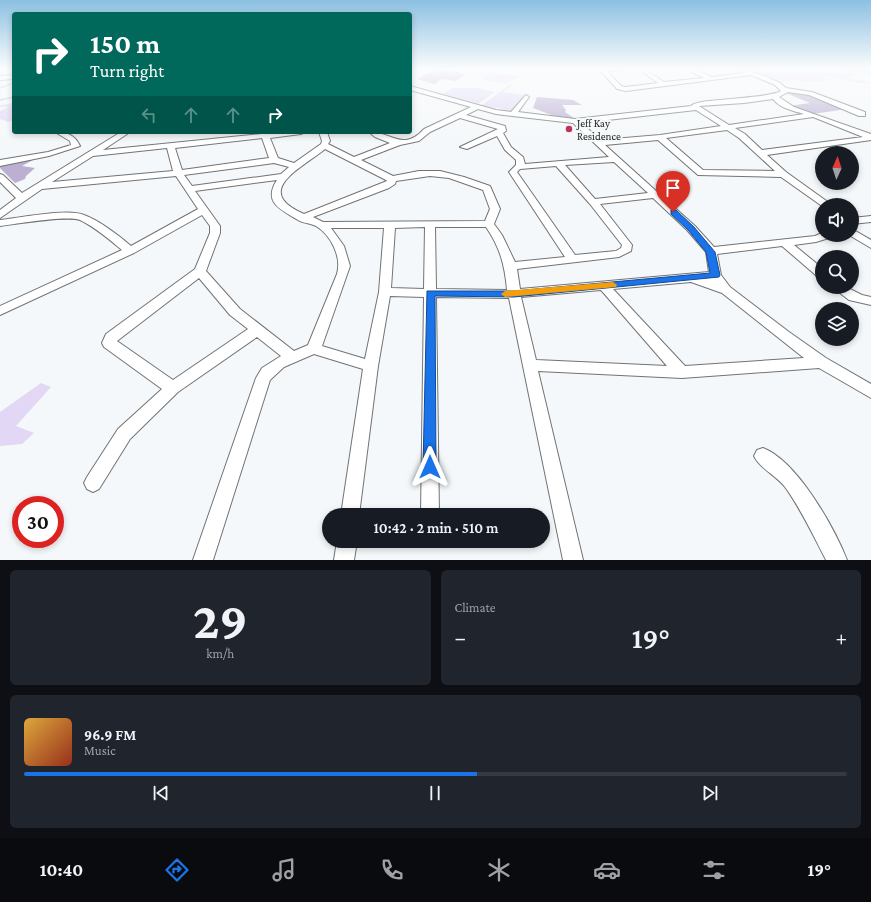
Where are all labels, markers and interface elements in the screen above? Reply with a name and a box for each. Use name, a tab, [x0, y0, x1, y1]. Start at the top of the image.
icon: right	[24, 28, 76, 80]
text: 150 m	[90, 28, 160, 59]
text: Turn right	[90, 61, 164, 81]
icon: left	[138, 104, 160, 126]
icon: ahead	[180, 104, 202, 126]
icon: ahead	[222, 104, 244, 126]
icon: right	[264, 104, 286, 126]
place label: Jeff Kay Residence	[576, 117, 621, 142]
marker: Jeff Kay Residence	[564, 124, 574, 134]
north arrow	[815, 146, 859, 190]
map controls	[815, 146, 859, 346]
pin	[656, 171, 690, 212]
icon: arrive	[662, 177, 684, 199]
button: sound	[815, 198, 859, 242]
button: search	[815, 250, 859, 294]
button: layers	[815, 302, 859, 346]
position arrow	[409, 446, 451, 488]
speed limit sign: 30	[12, 496, 64, 548]
text: 10:42 · 2 min · 510 m	[373, 520, 499, 536]
text: 29	[193, 591, 248, 649]
text: Climate	[455, 600, 495, 615]
text: 19°	[632, 621, 670, 654]
text: −	[455, 625, 466, 650]
text: +	[835, 625, 847, 650]
text: km/h	[206, 646, 234, 661]
text: 96.9 FM	[84, 727, 136, 743]
text: Music	[84, 743, 116, 758]
icon: previous	[150, 782, 172, 804]
icon: pause	[424, 782, 446, 804]
icon: next	[699, 782, 721, 804]
icon: directions	[163, 856, 191, 884]
icon: music	[270, 856, 298, 884]
icon: phone	[378, 856, 406, 884]
icon: climate	[485, 856, 513, 884]
icon: car	[593, 856, 621, 884]
icon: filters	[700, 856, 728, 884]
text: 10:40	[40, 860, 83, 880]
text: 19°	[808, 860, 831, 880]

